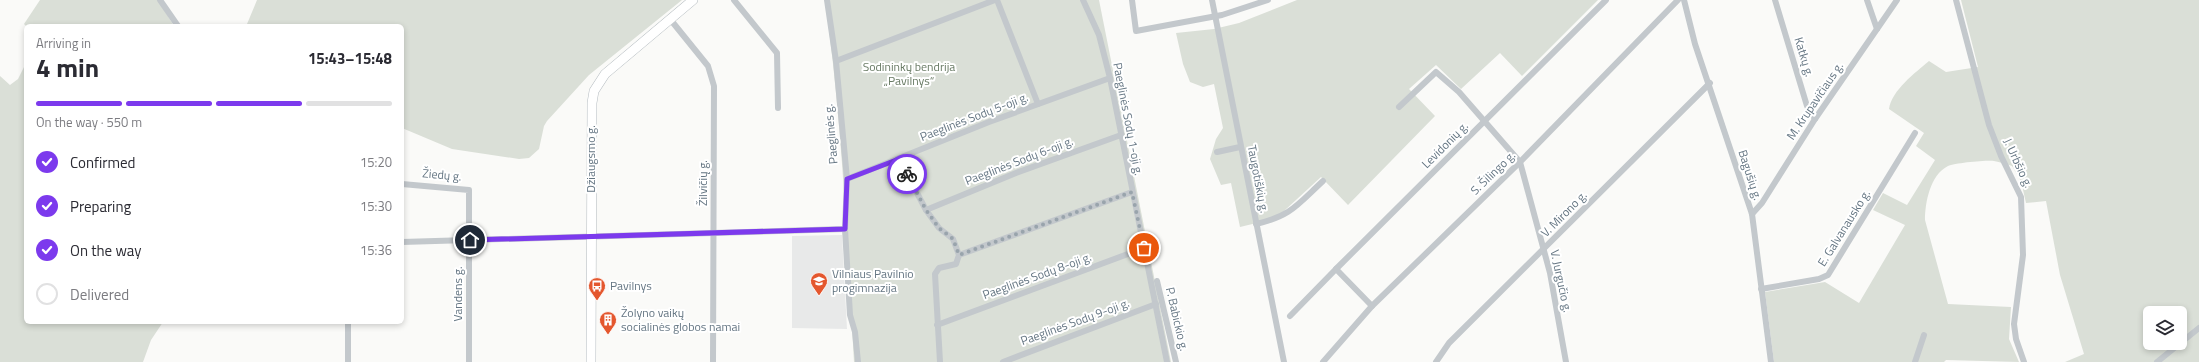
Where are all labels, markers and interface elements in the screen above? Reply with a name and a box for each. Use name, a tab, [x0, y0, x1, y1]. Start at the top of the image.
text: Arriving in	[36, 33, 91, 53]
street label: Katkų g.	[1789, 35, 1819, 79]
text: 15:43–15:48	[308, 47, 392, 70]
text: 4 min	[36, 48, 99, 87]
park label: Sodininkų bendrija „Pavilnys“	[863, 57, 955, 90]
street label: M. Krupavičiaus g.	[1781, 58, 1848, 144]
street label: Paeglinės Sodų 1-oji g.	[1108, 61, 1149, 177]
street label: Paeglinės Sodų 5-oji g.	[917, 87, 1031, 146]
street label: Paeglinės g.	[818, 103, 843, 165]
text: On the way · 550 m	[36, 112, 142, 132]
street label: Levidonių g.	[1417, 117, 1472, 172]
street label: Džiaugsmo g.	[581, 125, 600, 193]
street label: Paeglinės Sodų 6-oji g.	[962, 131, 1076, 190]
street label: J. Urbšio g.	[1999, 135, 2038, 191]
street label: Taugotiškių g.	[1243, 143, 1274, 214]
street label: S. Šilingo g.	[1466, 146, 1520, 199]
street label: Bagušių g.	[1733, 147, 1768, 202]
icon: check	[36, 151, 58, 173]
text: Confirmed	[70, 151, 135, 174]
text: 15:20	[360, 152, 392, 172]
courier	[887, 154, 927, 194]
street label: Žilvičių g.	[693, 160, 712, 206]
street label: Žiedų g.	[422, 163, 462, 186]
icon: bike	[896, 163, 918, 185]
street label: V. Mirono g.	[1536, 186, 1591, 241]
street label: E. Galvanausko g.	[1812, 186, 1875, 270]
icon: check	[36, 195, 58, 217]
text: Preparing	[70, 195, 131, 218]
text: 15:30	[360, 196, 392, 216]
pin	[453, 223, 487, 257]
icon: home	[459, 229, 481, 251]
pin	[1127, 231, 1161, 265]
icon: bag	[1133, 237, 1155, 259]
icon: check	[36, 239, 58, 261]
text: On the way	[70, 239, 142, 262]
text: 15:36	[360, 240, 392, 260]
street label: Paeglinės Sodų 8-oji g.	[980, 247, 1094, 304]
street label: V. Jurgučio g.	[1546, 248, 1577, 314]
place label: Vilniaus Pavilnio progimnazija	[832, 264, 914, 297]
street label: Vandens g.	[448, 267, 467, 321]
school or university icon: Vilniaus Pavilnio progimnazija	[809, 271, 829, 296]
bus stop icon: Pavilnys	[587, 276, 607, 301]
place label: Pavilnys	[610, 276, 652, 295]
text: Delivered	[70, 283, 129, 306]
street label: P. Babickio g.	[1161, 285, 1194, 353]
street label: Paeglinės Sodų 9-oji g.	[1018, 293, 1132, 350]
place label: Žolyno vaikų socialinės globos namai	[621, 303, 740, 336]
map controls	[2143, 306, 2187, 350]
button: layers	[2143, 306, 2187, 350]
building icon: Žolyno vaikų socialinės globos namai	[598, 310, 618, 335]

